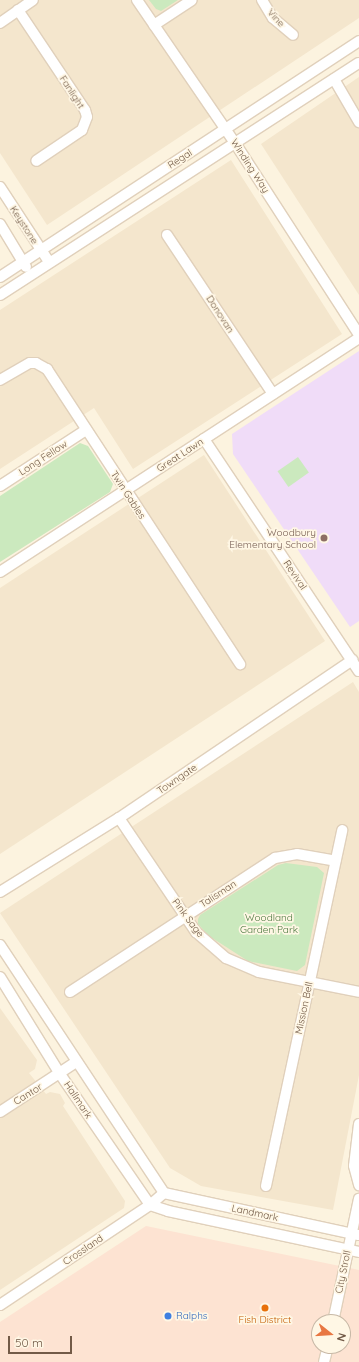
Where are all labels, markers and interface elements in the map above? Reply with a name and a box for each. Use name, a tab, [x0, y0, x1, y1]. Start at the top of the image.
street label: Vine	[265, 7, 287, 29]
street label: Fanlight	[57, 73, 87, 111]
street label: Winding Way	[228, 137, 272, 195]
street label: Regal	[165, 147, 195, 171]
street label: Keystone	[7, 204, 41, 246]
street label: Donovan	[203, 293, 237, 335]
street label: Great Lawn	[154, 436, 206, 474]
street label: Long Fellow	[17, 438, 69, 478]
street label: Twin Gables	[108, 469, 148, 521]
place label: Woodbury Elementary School	[229, 526, 316, 550]
marker: Woodbury Elementary School	[319, 533, 329, 543]
street label: Revival	[281, 558, 309, 592]
street label: Towngate	[155, 761, 199, 797]
street label: Talisman	[197, 878, 239, 910]
street label: Pink Sage	[170, 896, 206, 940]
park label: Woodland Garden Park	[240, 911, 298, 934]
street label: Mission Bell	[293, 981, 315, 1035]
street label: Hallmark	[61, 1079, 95, 1121]
street label: Cantor	[11, 1081, 45, 1107]
street label: Landmark	[230, 1202, 280, 1224]
street label: Crossland	[61, 1232, 105, 1268]
street label: City Stroll	[333, 1249, 353, 1295]
marker: Fish District	[260, 1303, 270, 1313]
place label: Ralphs	[176, 1310, 208, 1322]
marker: Ralphs	[163, 1311, 173, 1321]
place label: Fish District	[239, 1314, 291, 1326]
north arrow	[311, 1314, 351, 1354]
scale bar	[10, 1328, 74, 1354]
text: N	[334, 1331, 349, 1343]
text: 50 m	[15, 1335, 43, 1350]

